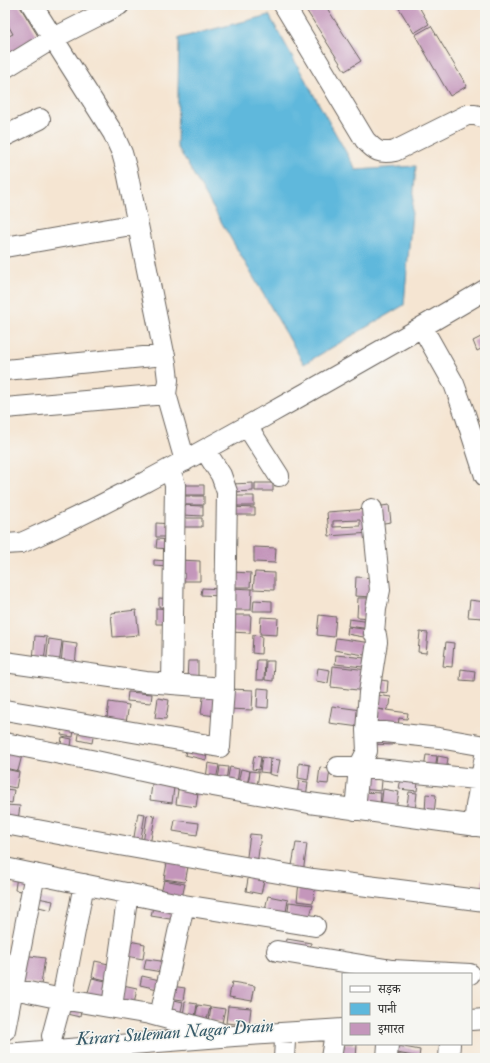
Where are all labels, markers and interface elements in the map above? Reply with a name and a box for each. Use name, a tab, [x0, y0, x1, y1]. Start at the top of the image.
legend	[342, 973, 472, 1045]
text: सड़क	[377, 982, 402, 997]
text: पानी	[377, 1001, 397, 1017]
water label: Kirari Suleman Nagar Drain	[74, 1014, 275, 1051]
text: इमारत	[377, 1022, 405, 1037]

